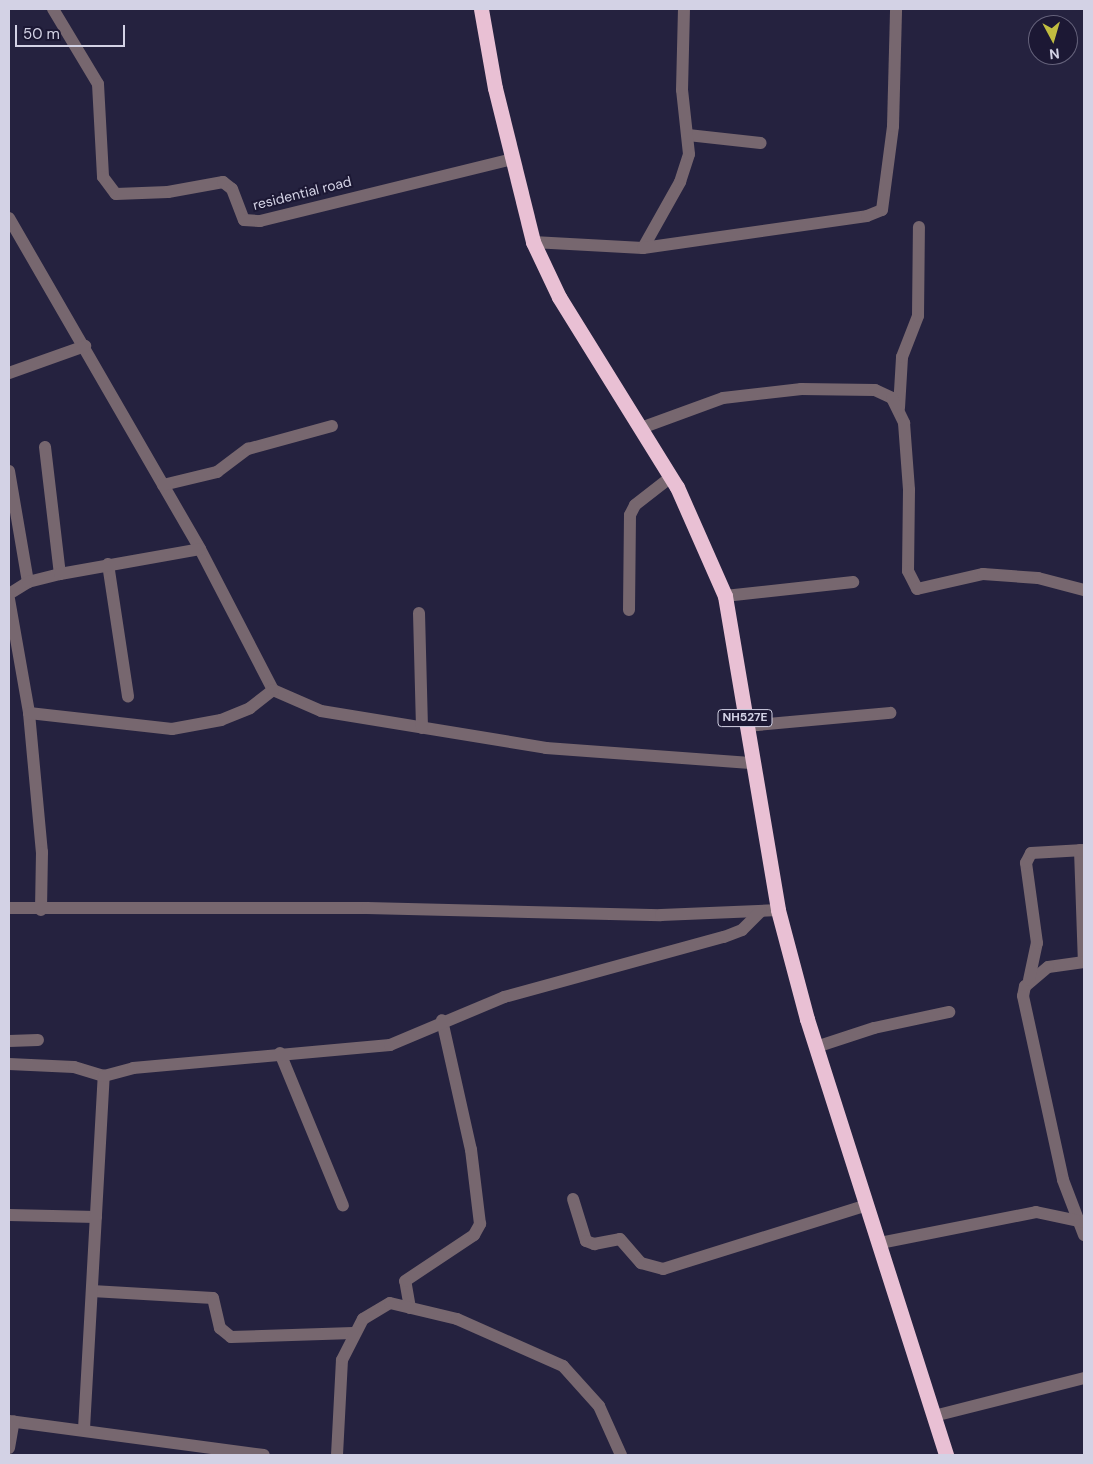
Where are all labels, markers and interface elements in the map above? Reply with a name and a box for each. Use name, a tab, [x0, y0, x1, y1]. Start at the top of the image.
scale bar	[18, 15, 128, 47]
north arrow	[1028, 15, 1078, 65]
text: 50 m	[23, 24, 60, 44]
text: N	[1048, 44, 1060, 63]
street label: residential road	[251, 173, 353, 213]
road number: NH527E	[718, 708, 772, 728]

